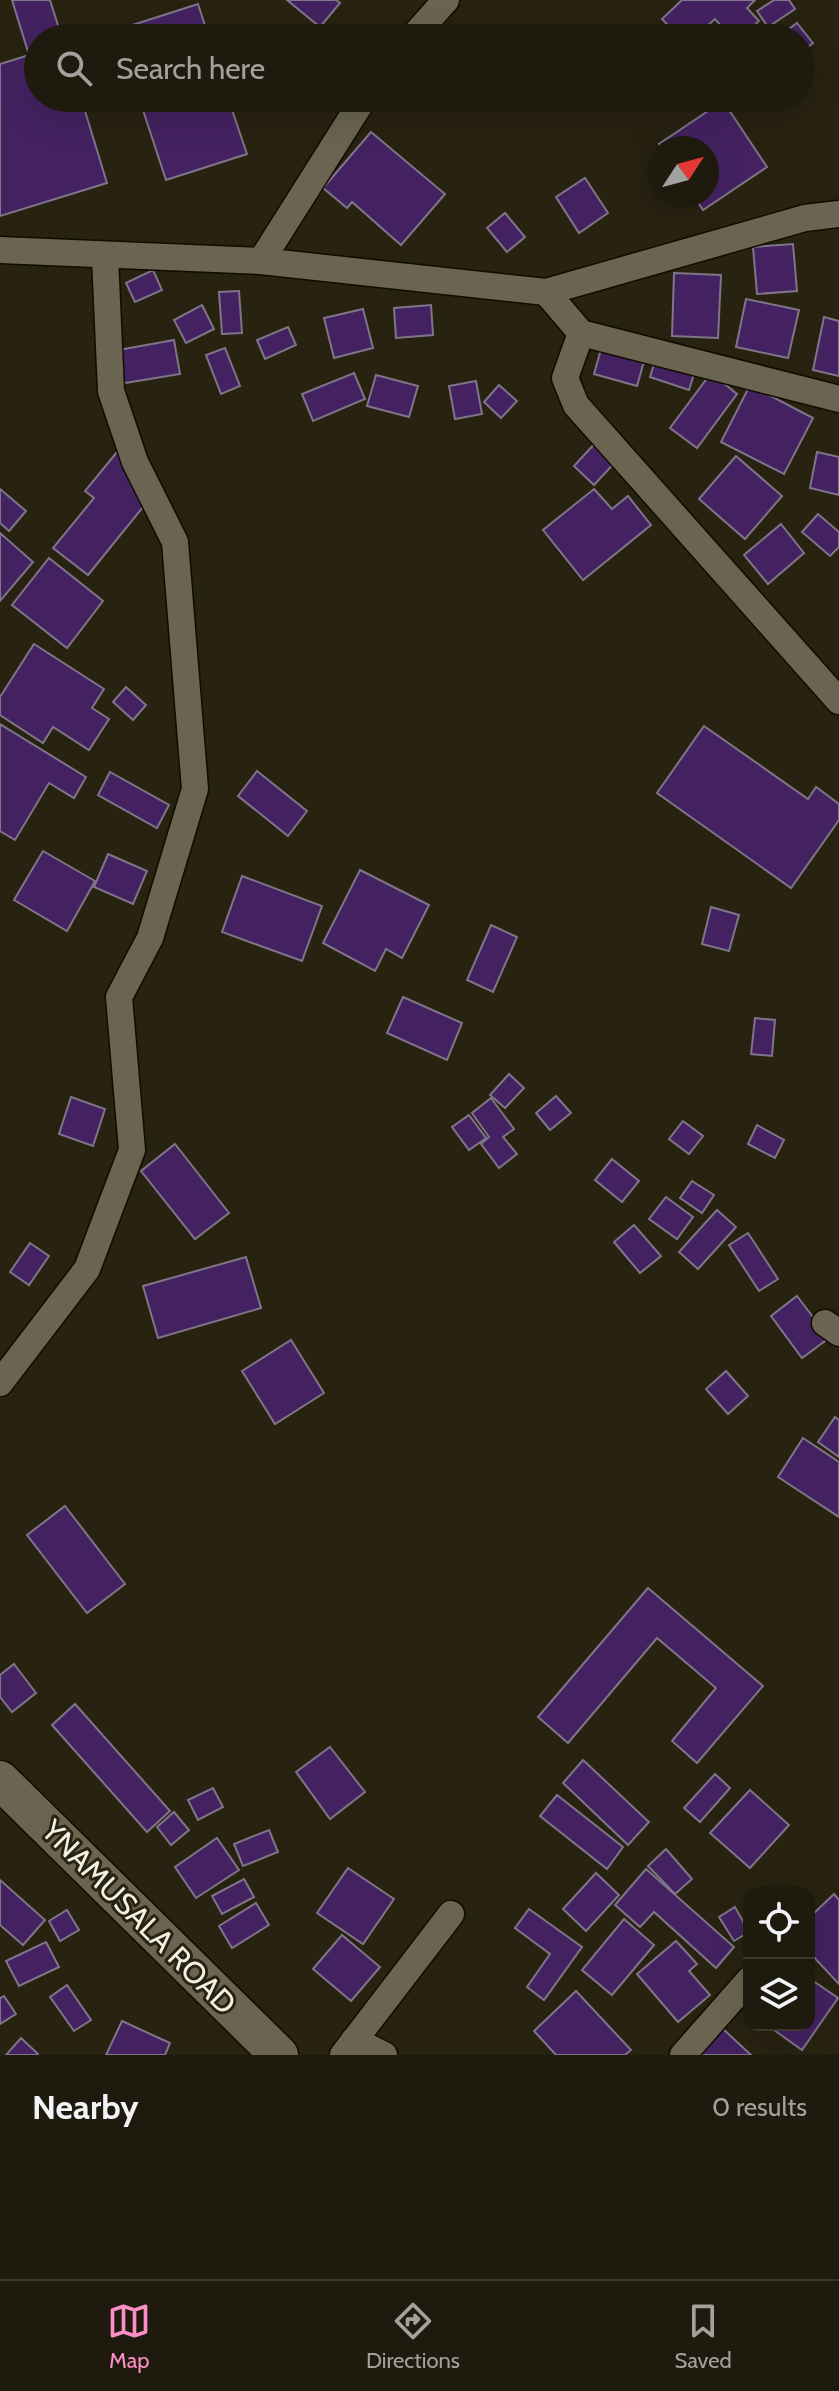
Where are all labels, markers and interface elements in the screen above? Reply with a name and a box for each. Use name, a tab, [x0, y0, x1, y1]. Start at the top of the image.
search box	[24, 24, 815, 112]
icon: search	[52, 46, 96, 90]
text: Search here	[116, 50, 265, 87]
north arrow	[647, 136, 719, 208]
street label: YNAMUSALA ROAD	[33, 1811, 244, 2022]
map controls	[743, 1887, 815, 2031]
button: locate	[743, 1887, 815, 1959]
button: layers	[743, 1959, 815, 2031]
text: Nearby	[32, 2086, 139, 2128]
text: 0 results	[712, 2091, 807, 2123]
tab: Map	[107, 2299, 151, 2374]
tab: Directions	[366, 2299, 460, 2374]
tab: Saved	[675, 2299, 732, 2374]

